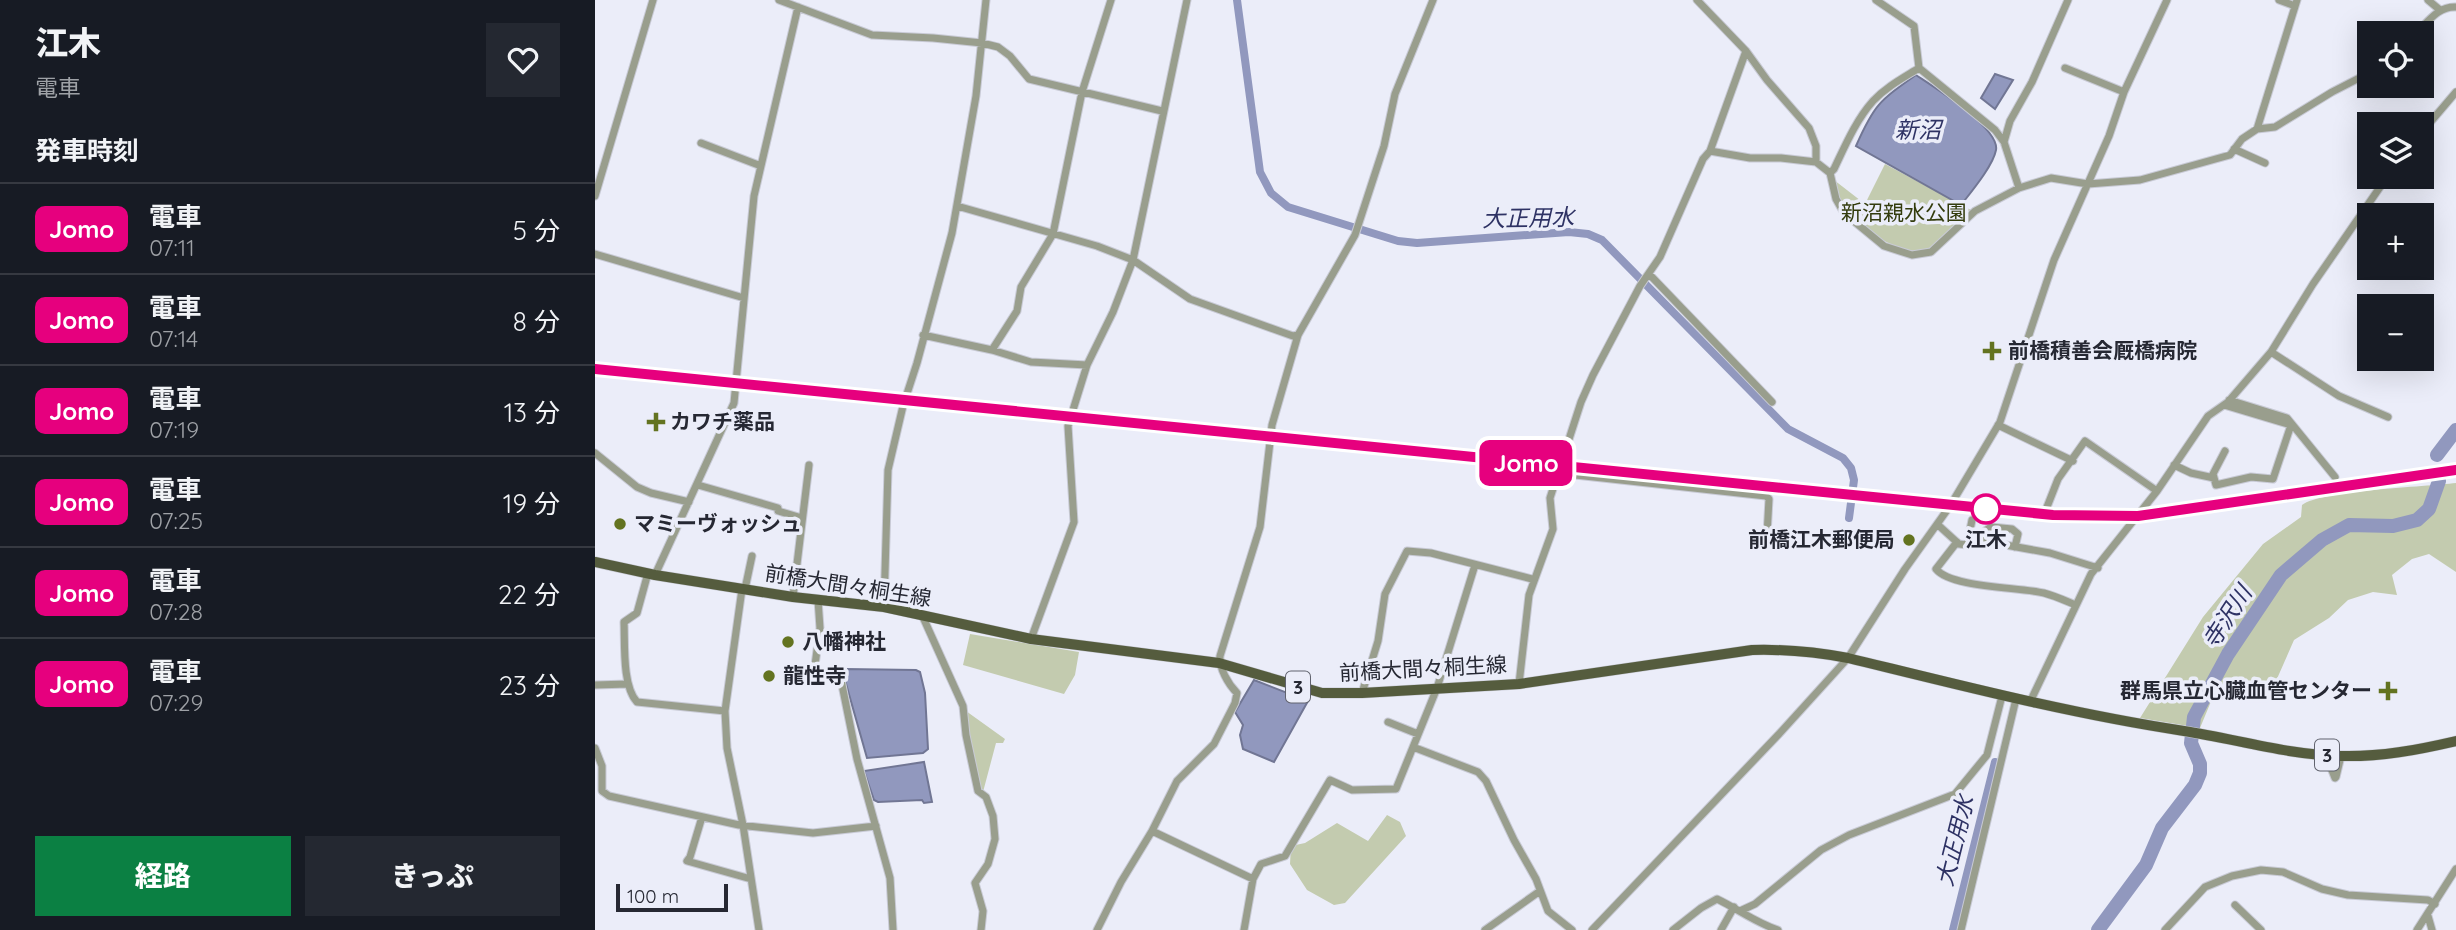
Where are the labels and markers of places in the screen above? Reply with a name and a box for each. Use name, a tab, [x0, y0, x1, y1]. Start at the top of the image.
place label: 前橋積善会厩橋病院	[2008, 337, 2197, 363]
marker: 前橋積善会厩橋病院	[1982, 341, 2002, 361]
place label: カワチ薬品	[670, 408, 775, 434]
marker: カワチ薬品	[648, 414, 664, 430]
marker: 江木	[1971, 494, 2001, 524]
place label: マミーヴォッシュ	[634, 510, 802, 536]
marker: マミーヴォッシュ	[612, 516, 628, 532]
place label: 前橋江木郵便局	[1748, 526, 1895, 552]
place label: 江木	[1965, 526, 2007, 552]
marker: 前橋江木郵便局	[1901, 532, 1917, 548]
place label: 八幡神社	[802, 628, 886, 654]
marker: 八幡神社	[780, 634, 796, 650]
place label: 龍性寺	[783, 662, 846, 688]
marker: 龍性寺	[761, 668, 777, 684]
place label: 群馬県立心臓血管センター	[2120, 677, 2372, 703]
marker: 群馬県立心臓血管センター	[2378, 681, 2398, 701]

